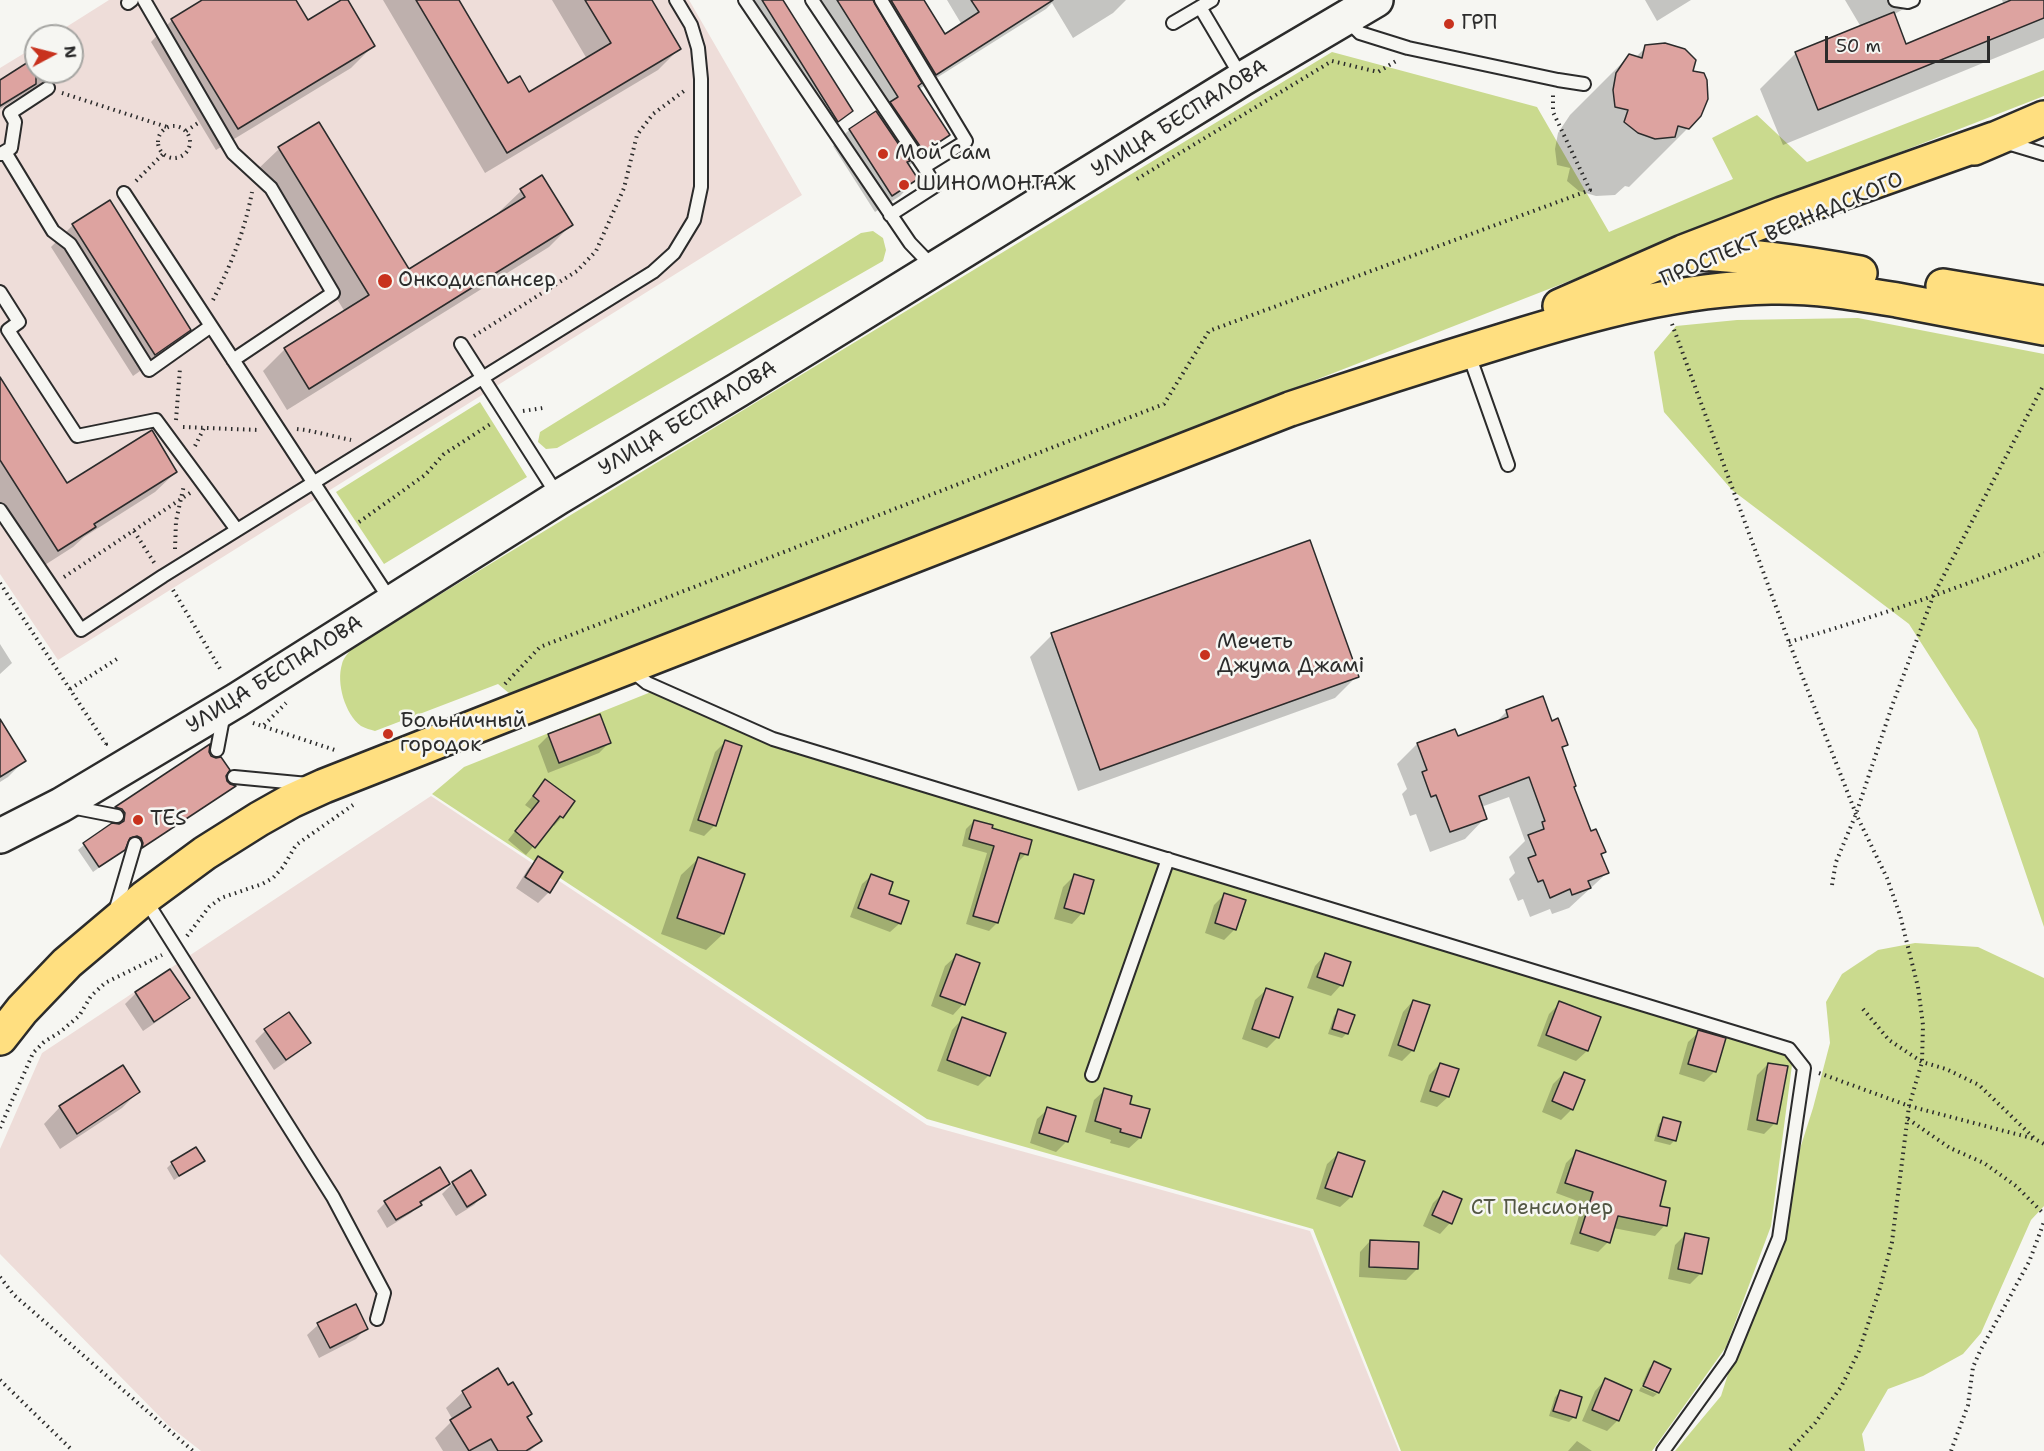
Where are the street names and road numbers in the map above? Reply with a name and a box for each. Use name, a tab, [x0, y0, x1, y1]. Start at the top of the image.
street label: УЛИЦА БЕСПАЛОВА	[1087, 55, 1273, 183]
street label: ПРОСПЕКТ ВЕРНАДСКОГО	[1657, 167, 1907, 293]
street label: УЛИЦА БЕСПАЛОВА	[595, 356, 781, 482]
street label: УЛИЦА БЕСПАЛОВА	[182, 611, 368, 739]

